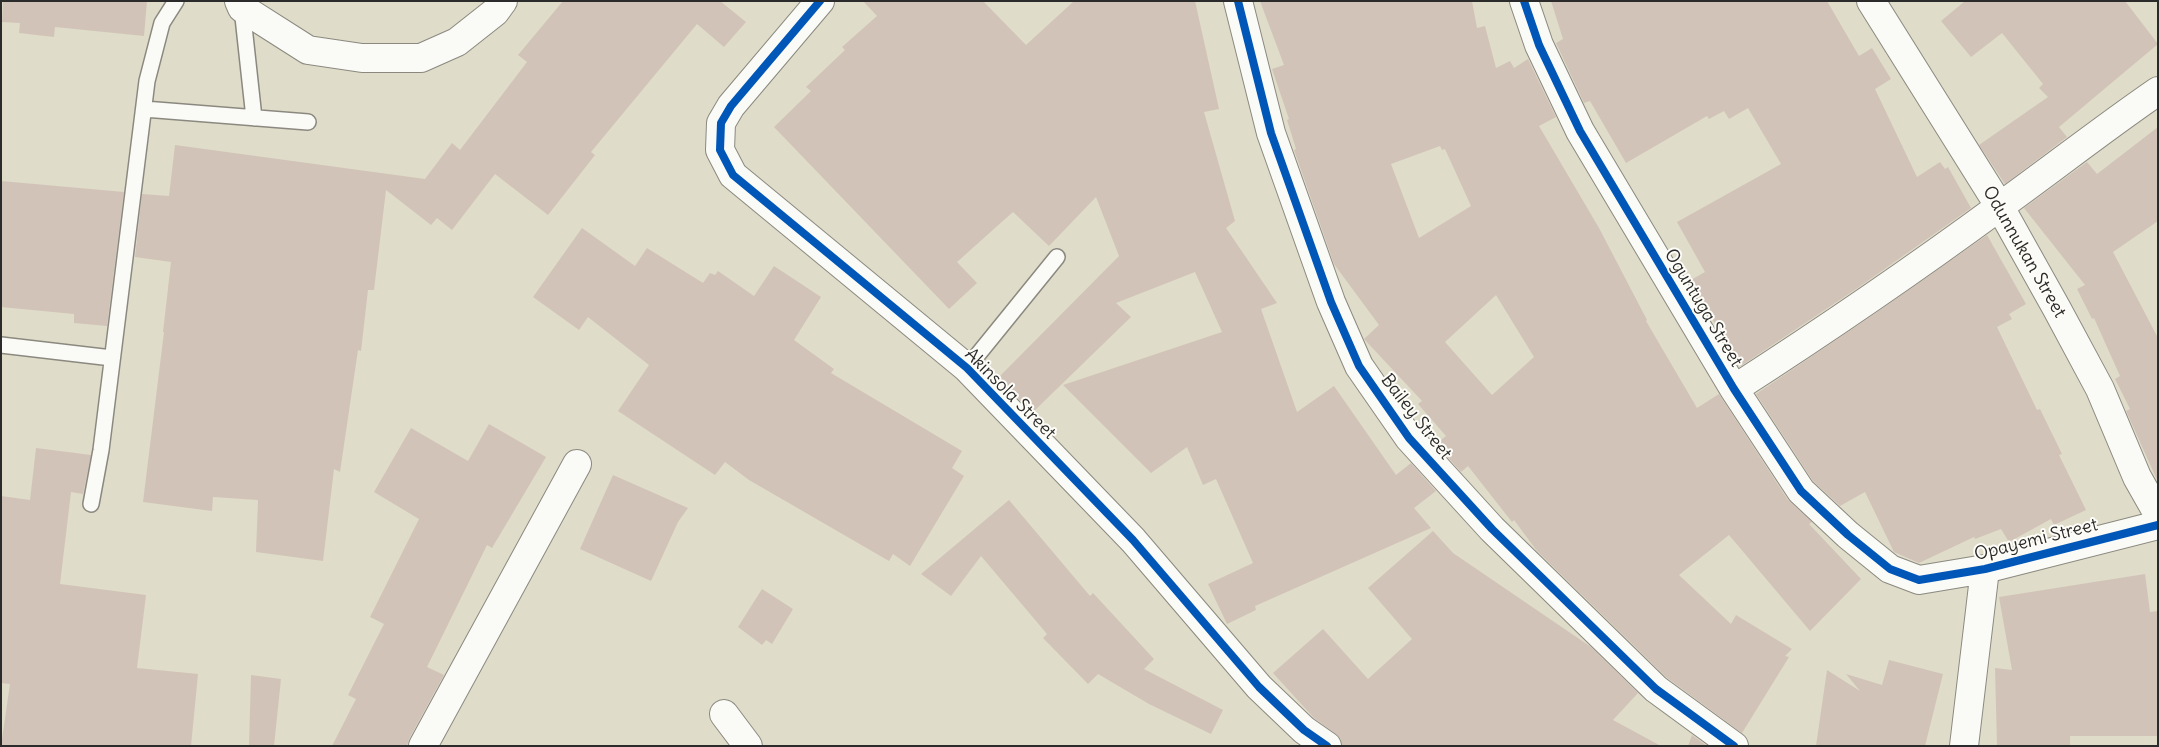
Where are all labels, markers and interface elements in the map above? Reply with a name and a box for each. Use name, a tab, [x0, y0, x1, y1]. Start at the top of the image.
street label: Odunnukan Street	[1978, 182, 2070, 322]
street label: Oguntuga Street	[1659, 245, 1747, 371]
street label: Akinsola Street	[960, 344, 1060, 444]
street label: Bailey Street	[1376, 370, 1456, 464]
street label: Opayemi Street	[1972, 514, 2100, 566]

